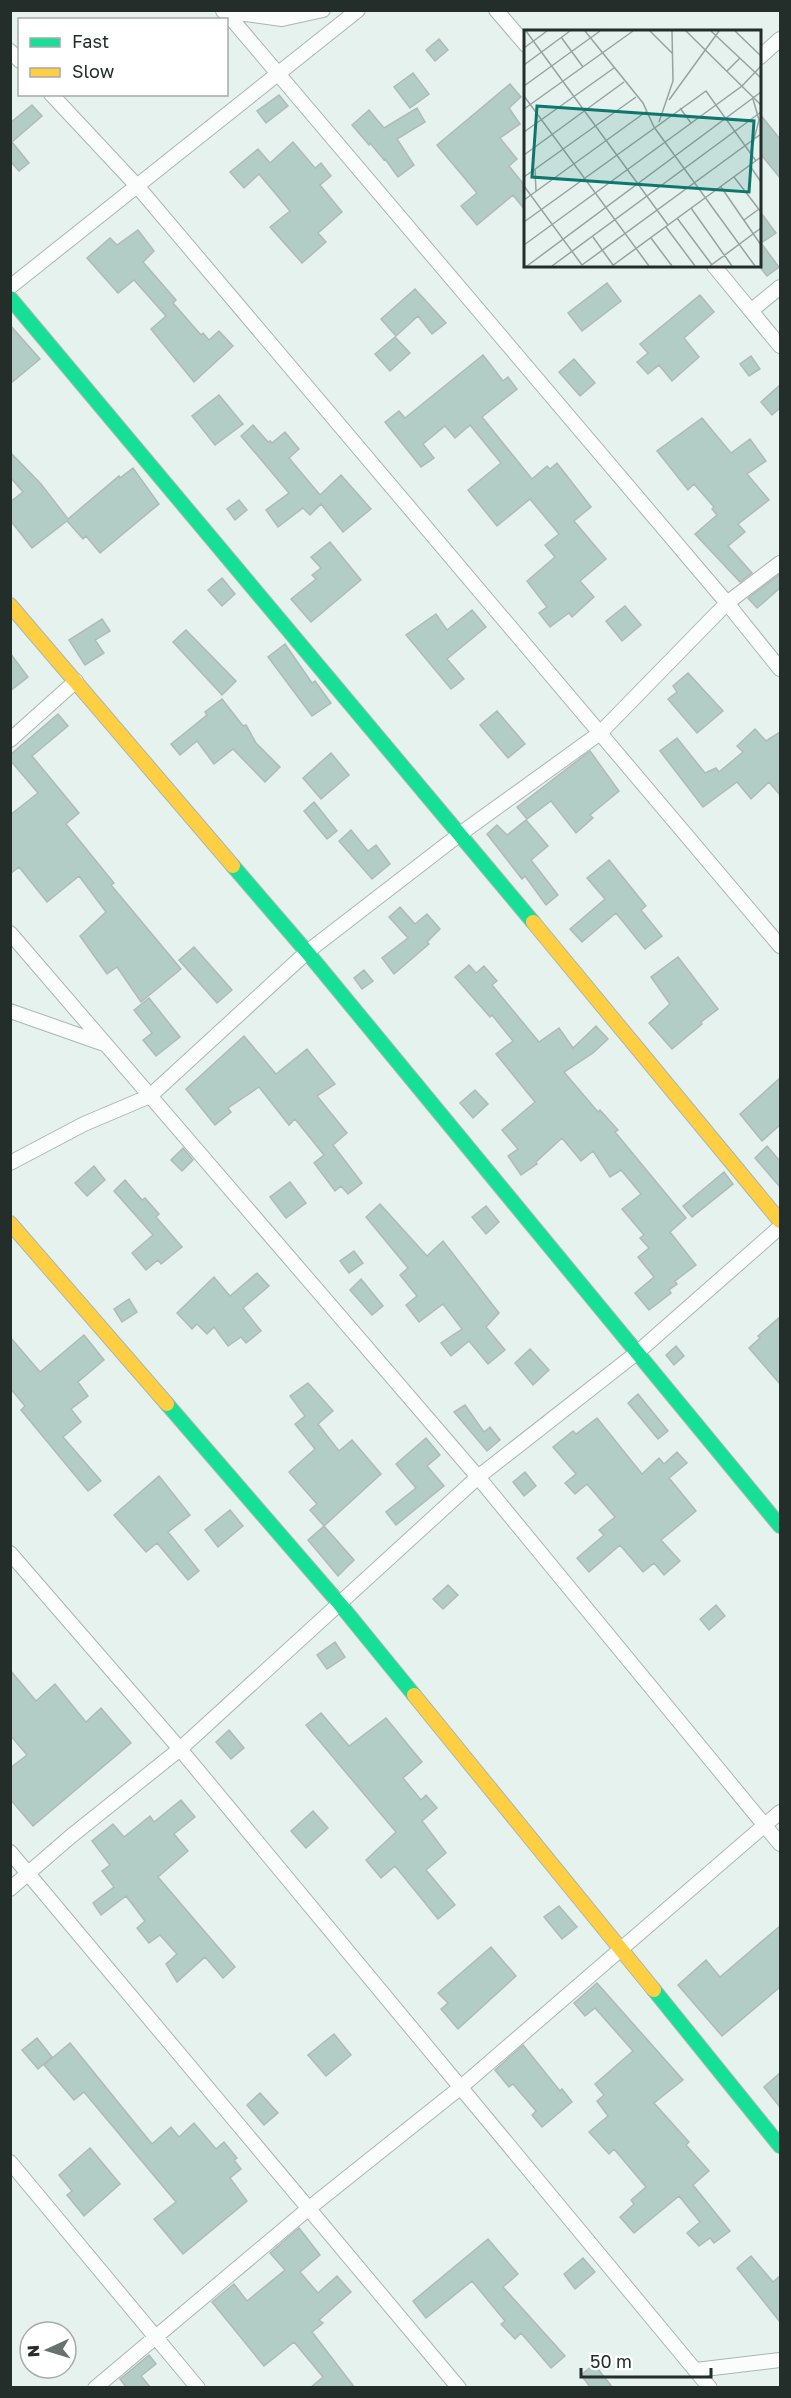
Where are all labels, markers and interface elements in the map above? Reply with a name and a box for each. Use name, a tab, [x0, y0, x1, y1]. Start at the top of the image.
legend	[18, 18, 228, 96]
text: Fast	[72, 30, 109, 52]
inset map	[524, 30, 761, 267]
text: Slow	[72, 60, 115, 82]
north arrow	[18, 2320, 78, 2380]
scale bar	[581, 2341, 712, 2379]
text: N	[23, 2344, 43, 2358]
text: 50 m	[590, 2350, 632, 2372]

